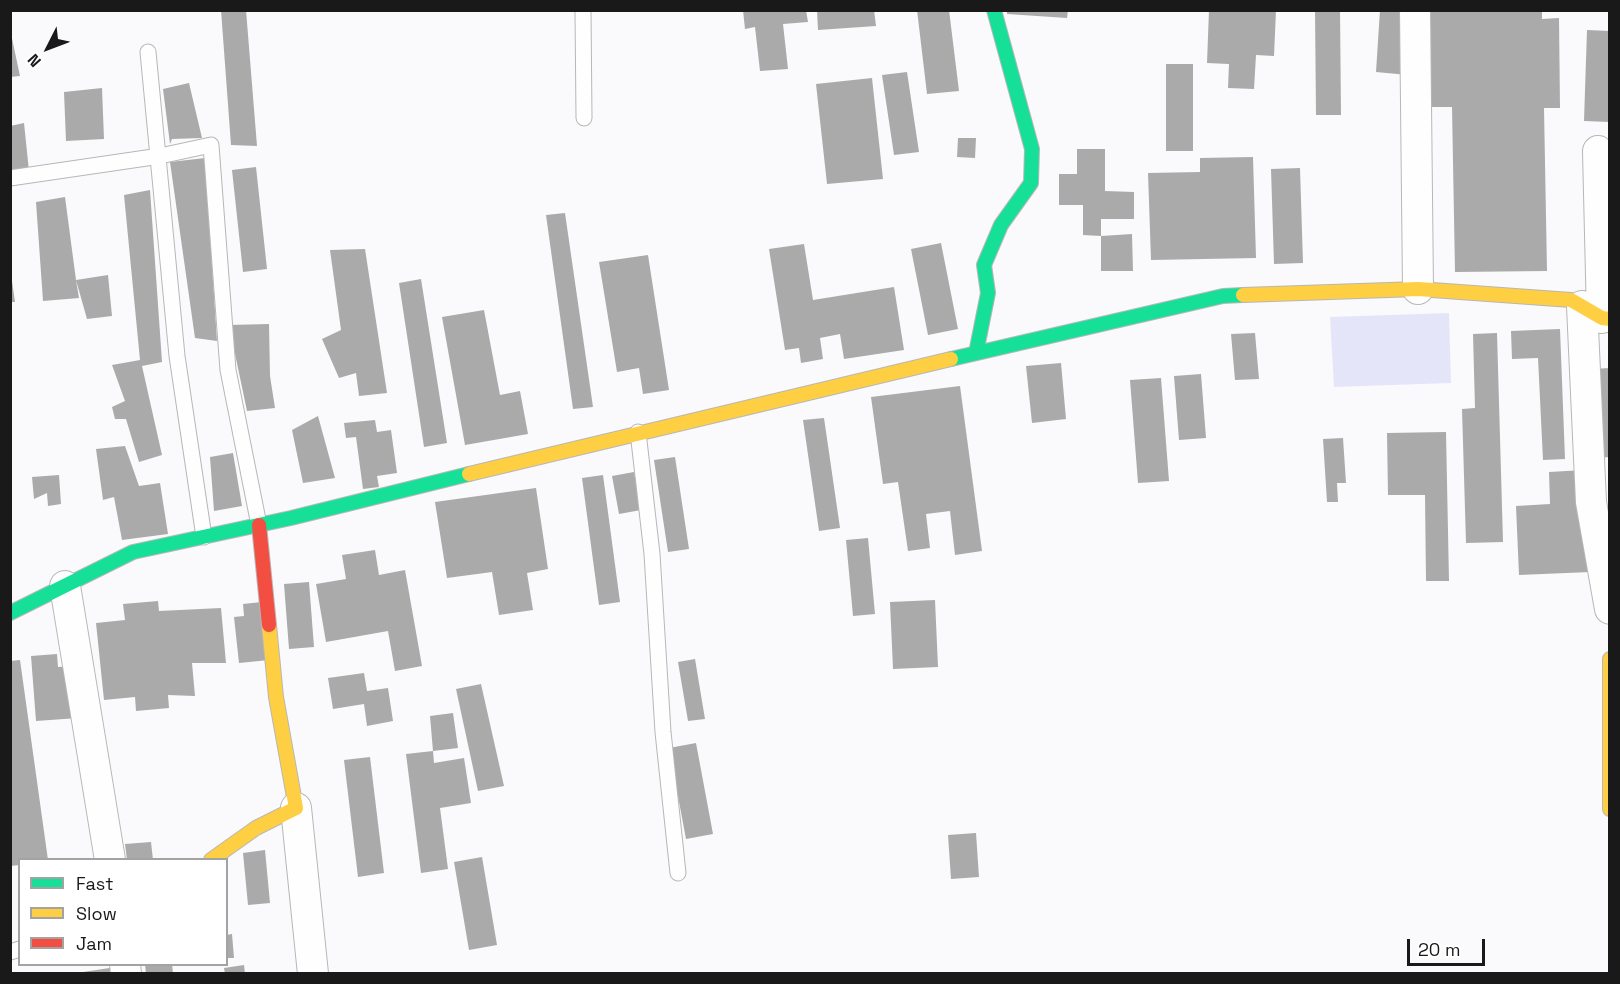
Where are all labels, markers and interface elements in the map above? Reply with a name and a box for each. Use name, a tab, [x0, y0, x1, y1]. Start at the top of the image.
north arrow	[18, 18, 78, 78]
text: N	[23, 49, 46, 71]
legend	[18, 858, 228, 966]
text: Fast	[76, 872, 113, 895]
text: Slow	[76, 902, 117, 925]
scale bar	[1410, 927, 1488, 965]
text: Jam	[76, 932, 112, 955]
text: 20 m	[1418, 938, 1461, 961]

